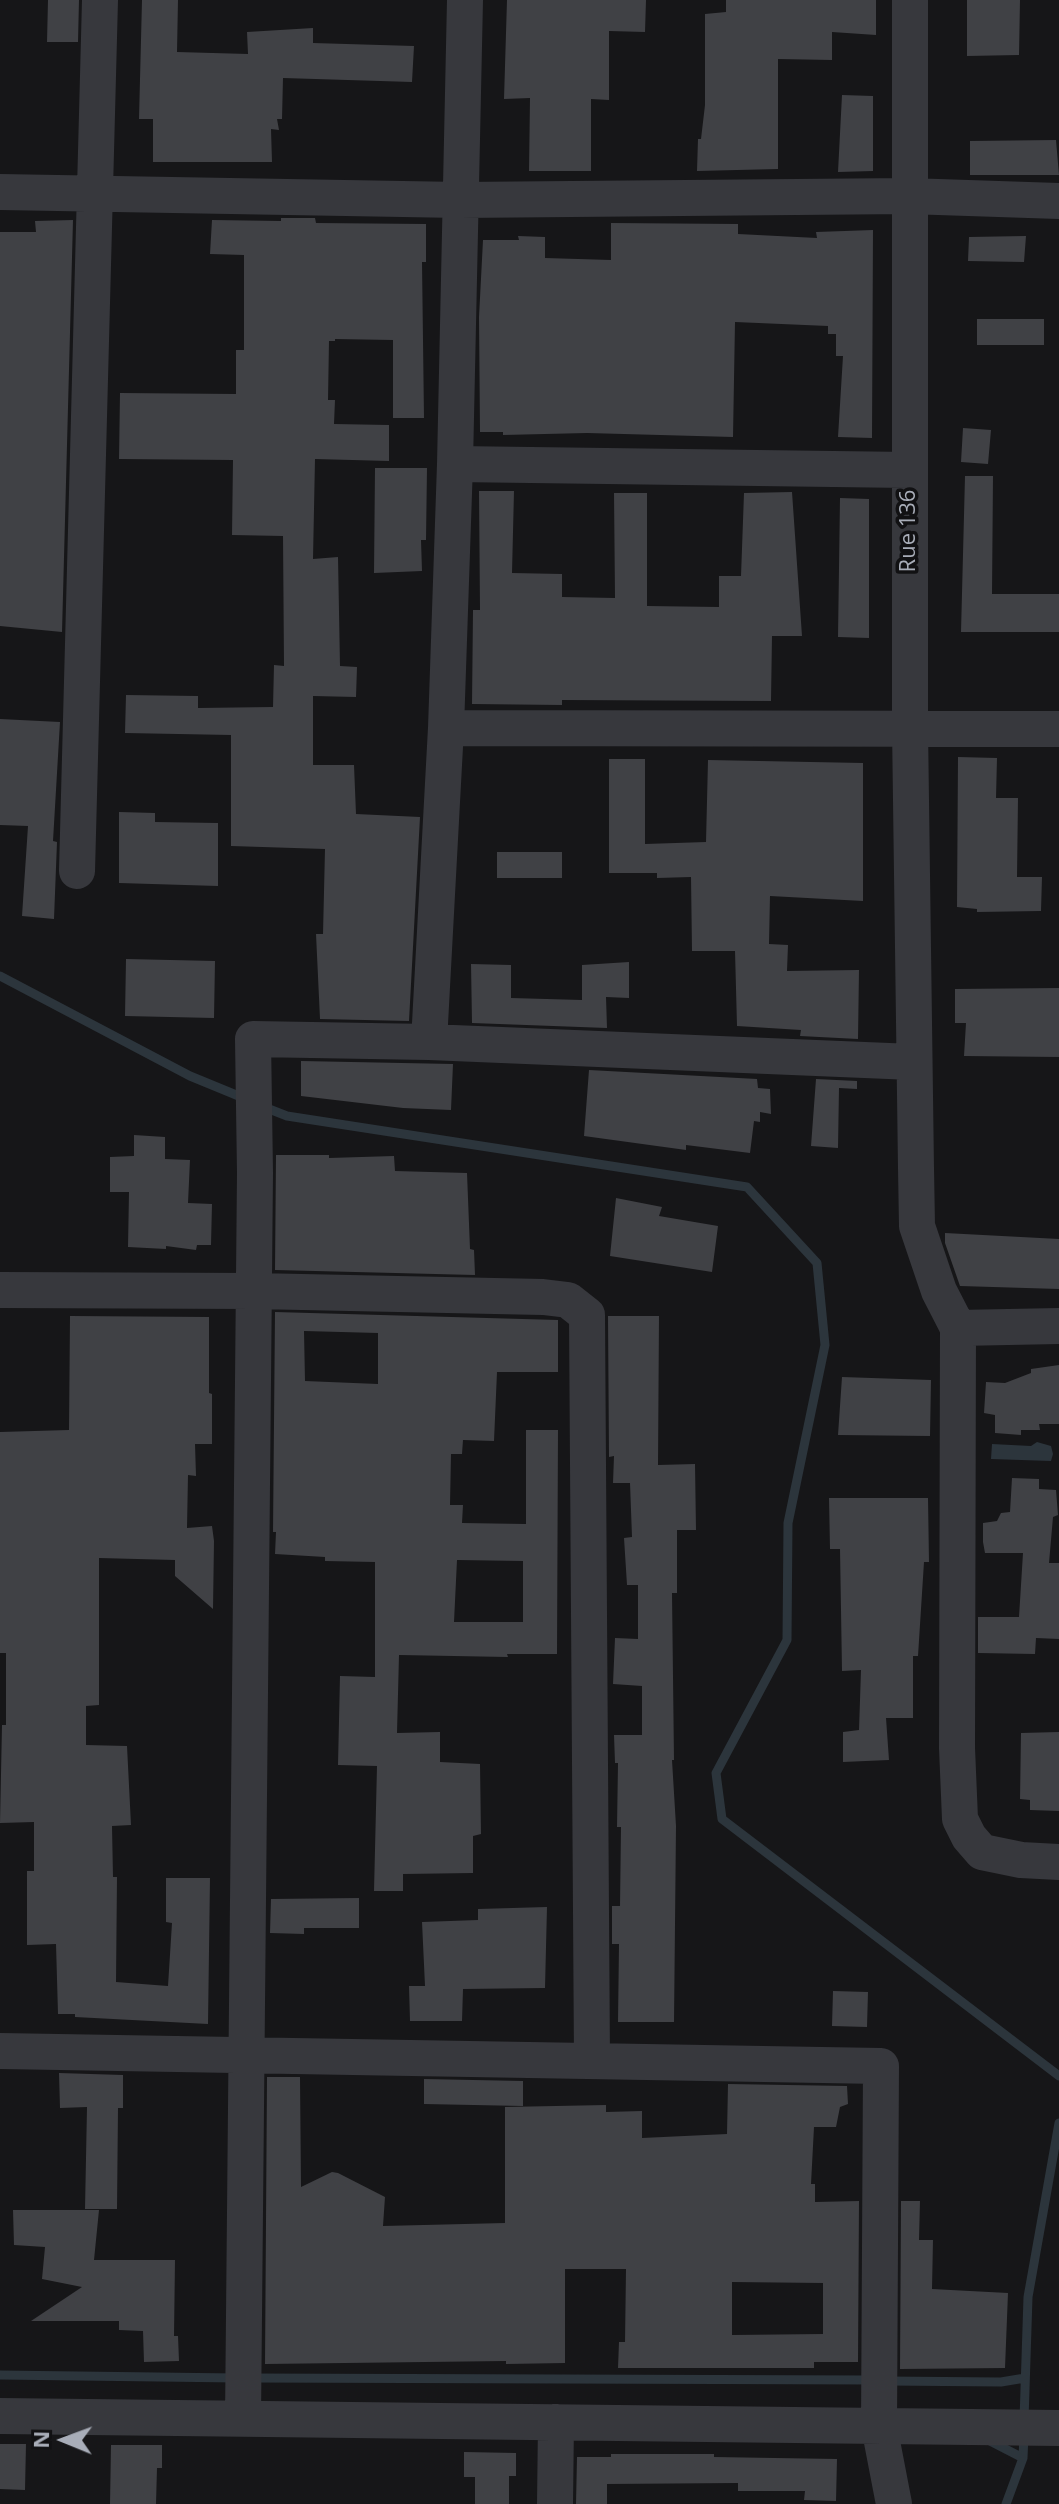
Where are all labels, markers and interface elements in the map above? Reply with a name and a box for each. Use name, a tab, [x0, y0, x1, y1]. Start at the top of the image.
street label: Rue 136	[896, 490, 922, 572]
north arrow	[24, 2400, 104, 2480]
text: N	[25, 2430, 55, 2449]

